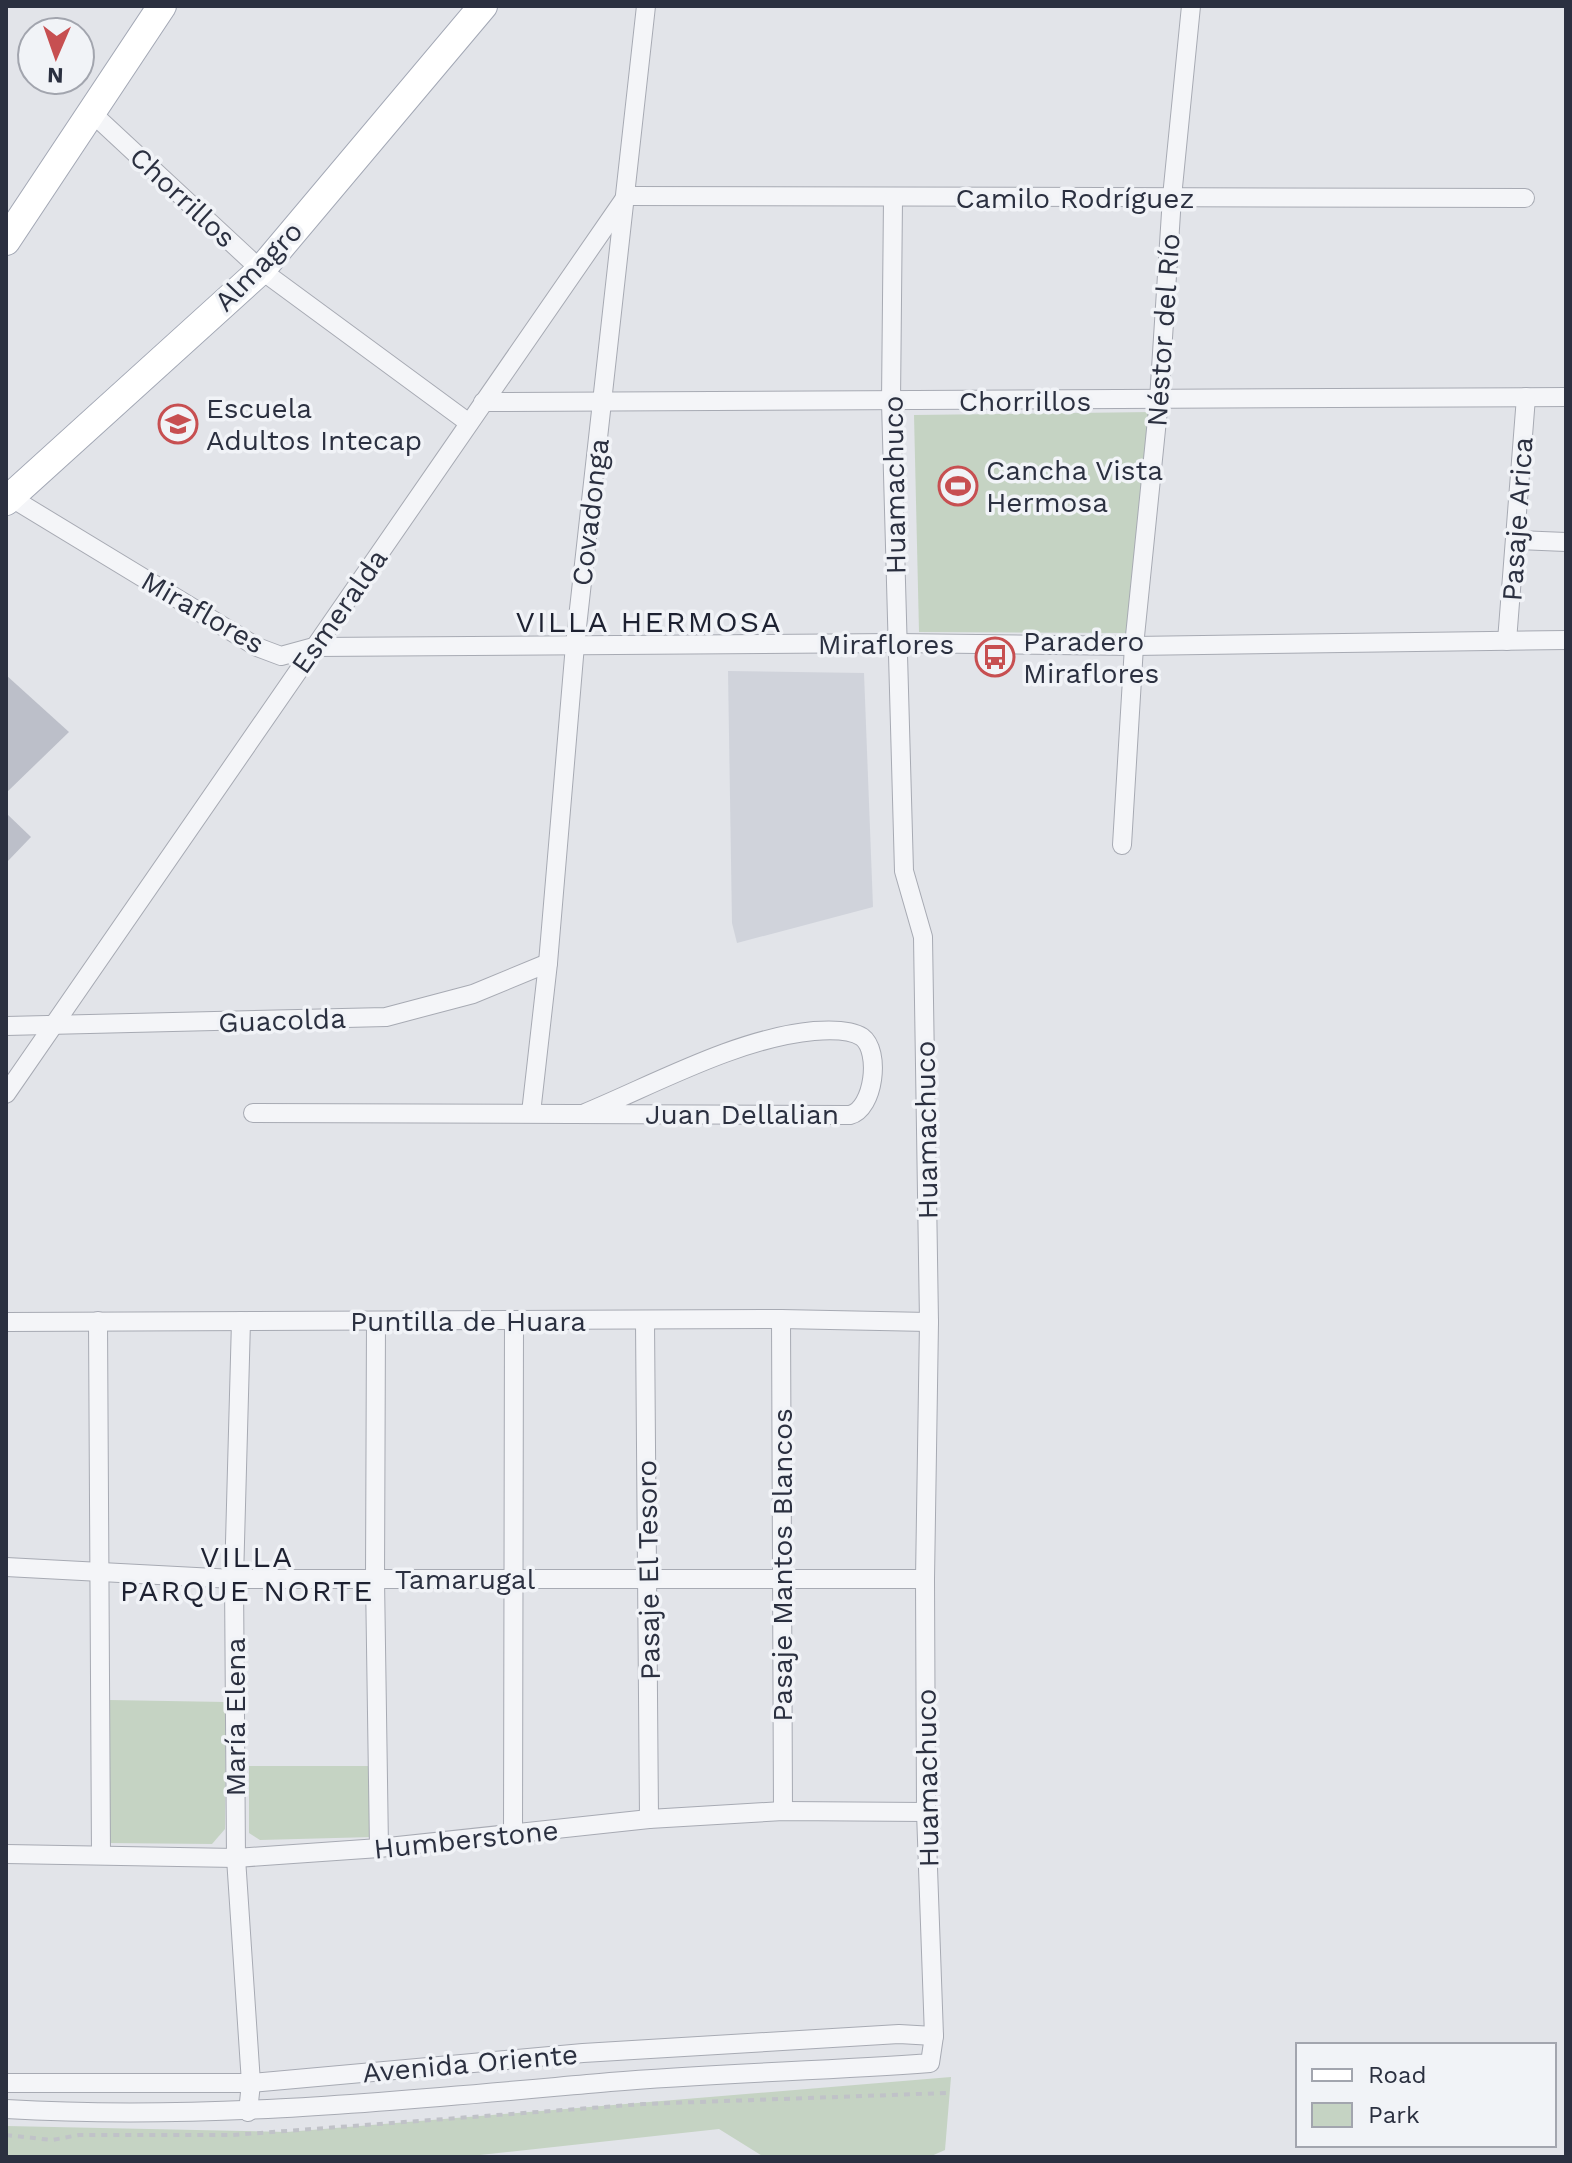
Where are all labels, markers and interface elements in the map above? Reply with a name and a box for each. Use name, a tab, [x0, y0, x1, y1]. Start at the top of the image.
north arrow	[16, 16, 96, 96]
text: N	[47, 63, 64, 88]
street label: Chorrillos	[123, 140, 242, 255]
street label: Camilo Rodríguez	[956, 182, 1194, 215]
street label: Almagro	[207, 215, 309, 318]
street label: Néstor del Río	[1140, 232, 1187, 428]
street label: Chorrillos	[959, 385, 1091, 418]
place label: Escuela Adultos Intecap	[206, 392, 422, 457]
street label: Huamachuco	[876, 395, 913, 575]
school or university icon: Escuela Adultos Intecap	[157, 403, 199, 445]
street label: Covadonga	[565, 436, 616, 588]
street label: Pasaje Arica	[1495, 436, 1540, 602]
place label: Cancha Vista Hermosa	[986, 454, 1163, 519]
sports icon: Cancha Vista Hermosa	[937, 465, 979, 507]
street label: Esmeralda	[285, 543, 394, 680]
street label: Miraflores	[135, 564, 270, 661]
district label: VILLA HERMOSA	[516, 604, 782, 639]
place label: Paradero Miraflores	[1023, 625, 1159, 690]
street label: Miraflores	[818, 628, 954, 661]
bus stop icon: Paradero Miraflores	[974, 636, 1016, 678]
street label: Guacolda	[218, 1002, 347, 1039]
street label: Huamachuco	[908, 1040, 945, 1220]
street label: Juan Dellalian	[645, 1098, 839, 1131]
street label: Puntilla de Huara	[350, 1305, 586, 1338]
street label: Pasaje Mantos Blancos	[766, 1408, 799, 1722]
street label: Pasaje El Tesoro	[630, 1460, 667, 1680]
district label: VILLA PARQUE NORTE	[120, 1539, 374, 1608]
street label: Tamarugal	[395, 1563, 536, 1596]
street label: María Elena	[219, 1637, 252, 1797]
street label: Huamachuco	[909, 1688, 946, 1868]
street label: Humberstone	[372, 1813, 560, 1866]
street label: Avenida Oriente	[361, 2038, 579, 2089]
legend	[1296, 2043, 1556, 2147]
text: Road	[1368, 2061, 1427, 2089]
text: Park	[1368, 2101, 1420, 2129]

